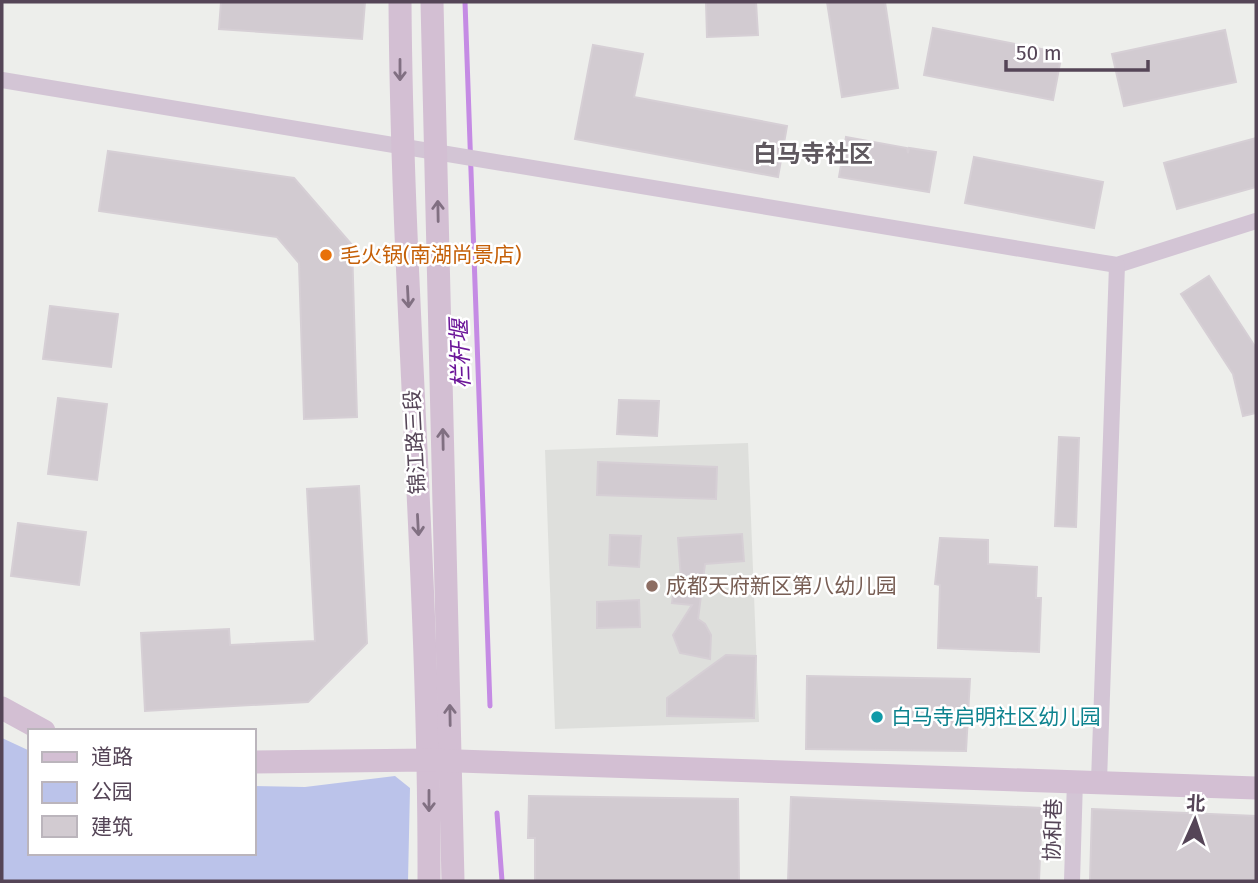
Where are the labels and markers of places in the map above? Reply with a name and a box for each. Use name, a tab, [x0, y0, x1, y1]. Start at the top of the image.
place label: 毛火锅(南湖尚景店)	[340, 242, 522, 268]
marker: 毛火锅(南湖尚景店)	[318, 247, 334, 263]
place label: 成都天府新区第八幼儿园	[666, 573, 897, 599]
marker: 成都天府新区第八幼儿园	[644, 578, 660, 594]
place label: 白马寺启明社区幼儿园	[891, 704, 1101, 730]
marker: 白马寺启明社区幼儿园	[869, 709, 885, 725]

